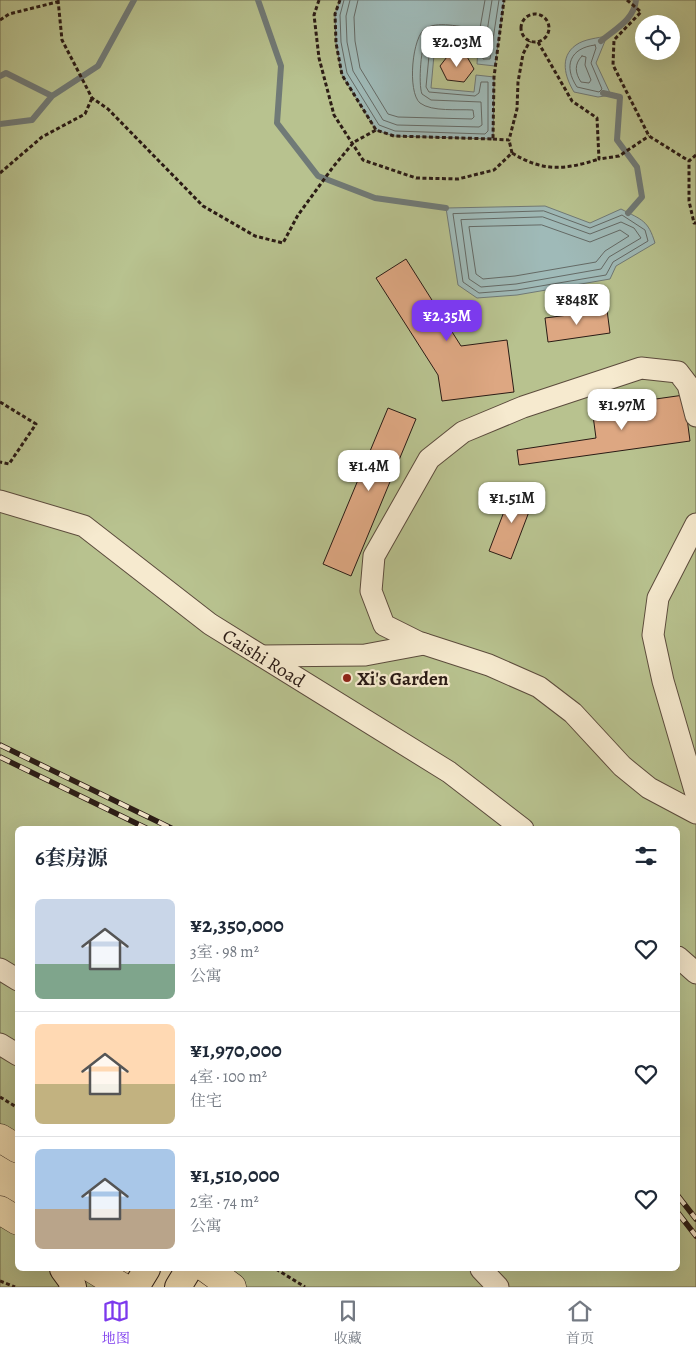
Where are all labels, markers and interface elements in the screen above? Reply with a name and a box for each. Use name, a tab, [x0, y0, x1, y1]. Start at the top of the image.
map controls	[635, 15, 680, 60]
button: locate	[635, 15, 680, 60]
pin: ¥2.03M	[416, 26, 498, 68]
text: ¥2.03M	[432, 31, 482, 53]
pin: ¥848K	[542, 284, 612, 326]
text: ¥848K	[556, 289, 598, 311]
pin: ¥2.35M	[406, 300, 488, 342]
text: ¥2.35M	[423, 305, 471, 327]
pin: ¥1.97M	[581, 388, 663, 431]
text: ¥1.97M	[598, 394, 646, 416]
pin: ¥1.4M	[334, 450, 404, 492]
text: ¥1.4M	[349, 455, 389, 477]
pin: ¥1.51M	[471, 482, 553, 524]
text: ¥1.51M	[489, 487, 535, 509]
street label: Caishi Road	[217, 623, 311, 694]
place label: Xi's Garden	[357, 666, 449, 692]
marker: Xi's Garden	[341, 672, 353, 684]
icon: filters	[632, 842, 660, 870]
text: 6套房源	[35, 844, 108, 872]
text: ¥2,350,000	[190, 911, 284, 939]
icon: home	[75, 919, 135, 979]
icon: heart	[632, 935, 660, 963]
text: 3室 · 98 m²	[190, 941, 259, 963]
text: 公寓	[190, 965, 222, 987]
text: ¥1,970,000	[190, 1036, 282, 1064]
icon: home	[75, 1044, 135, 1104]
icon: heart	[632, 1060, 660, 1088]
text: 4室 · 100 m²	[190, 1066, 267, 1088]
text: 住宅	[190, 1090, 222, 1112]
text: ¥1,510,000	[190, 1161, 280, 1189]
icon: home	[75, 1169, 135, 1229]
icon: heart	[632, 1185, 660, 1213]
text: 2室 · 74 m²	[190, 1191, 259, 1213]
text: 公寓	[190, 1215, 222, 1237]
tab: 地图	[102, 1297, 130, 1348]
tab: 收藏	[334, 1297, 362, 1348]
tab: 首页	[566, 1297, 594, 1348]

